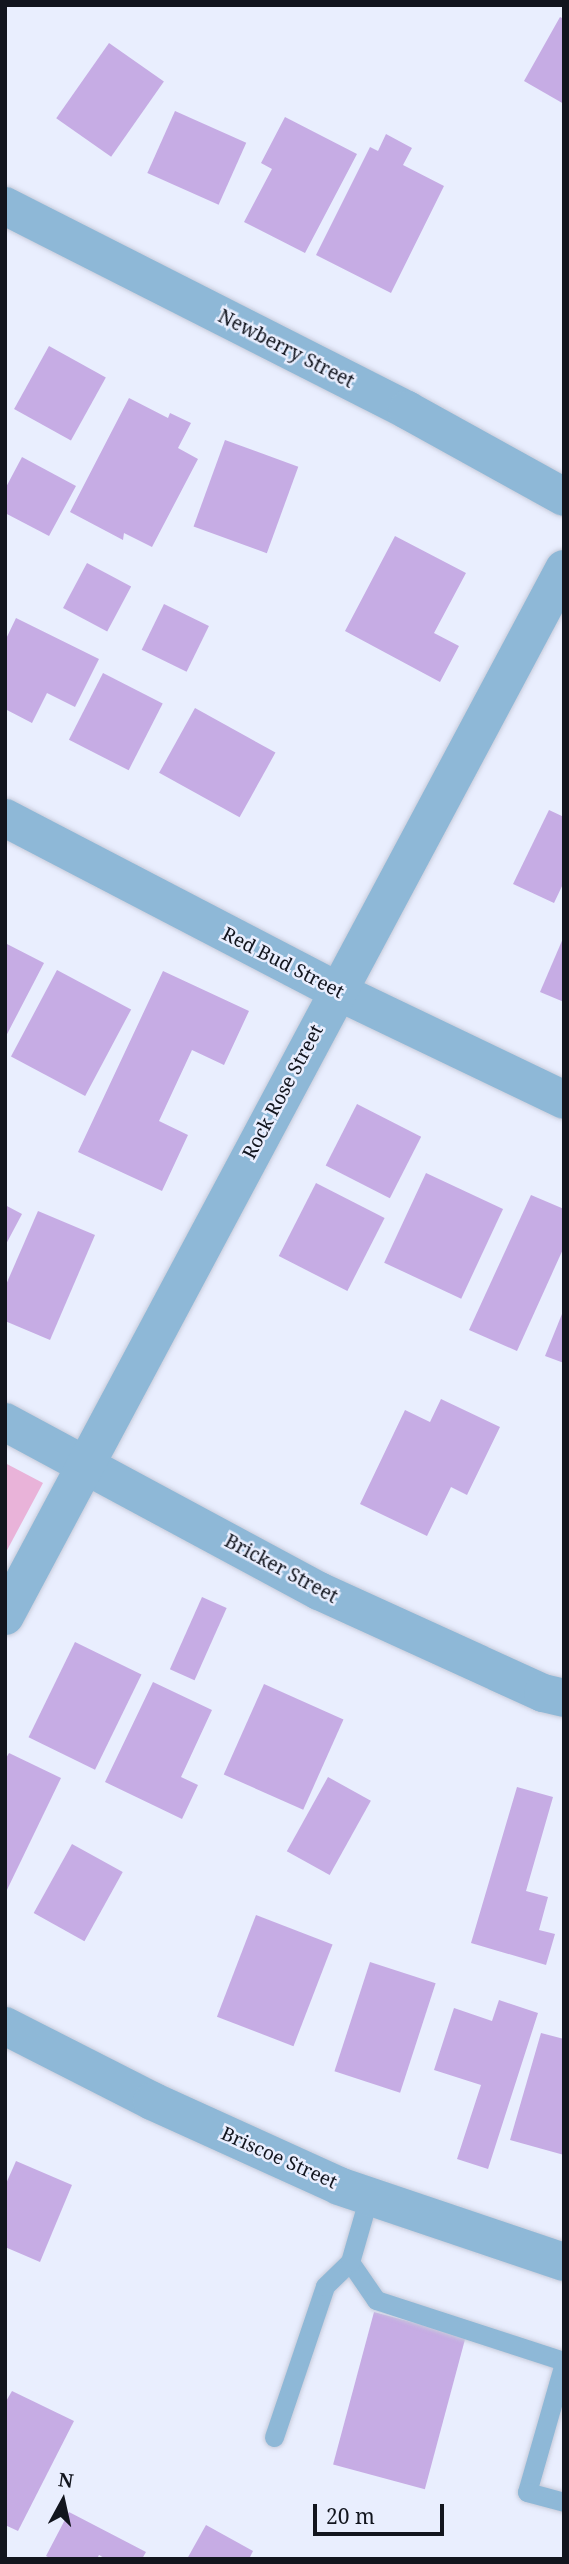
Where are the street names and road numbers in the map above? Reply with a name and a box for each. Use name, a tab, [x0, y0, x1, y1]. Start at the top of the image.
street label: Newberry Street	[214, 305, 358, 393]
street label: Red Bud Street	[218, 923, 348, 1003]
street label: Rock Rose Street	[238, 1021, 328, 1163]
street label: Bricker Street	[221, 1530, 341, 1608]
street label: Briscoe Street	[218, 2122, 340, 2194]

